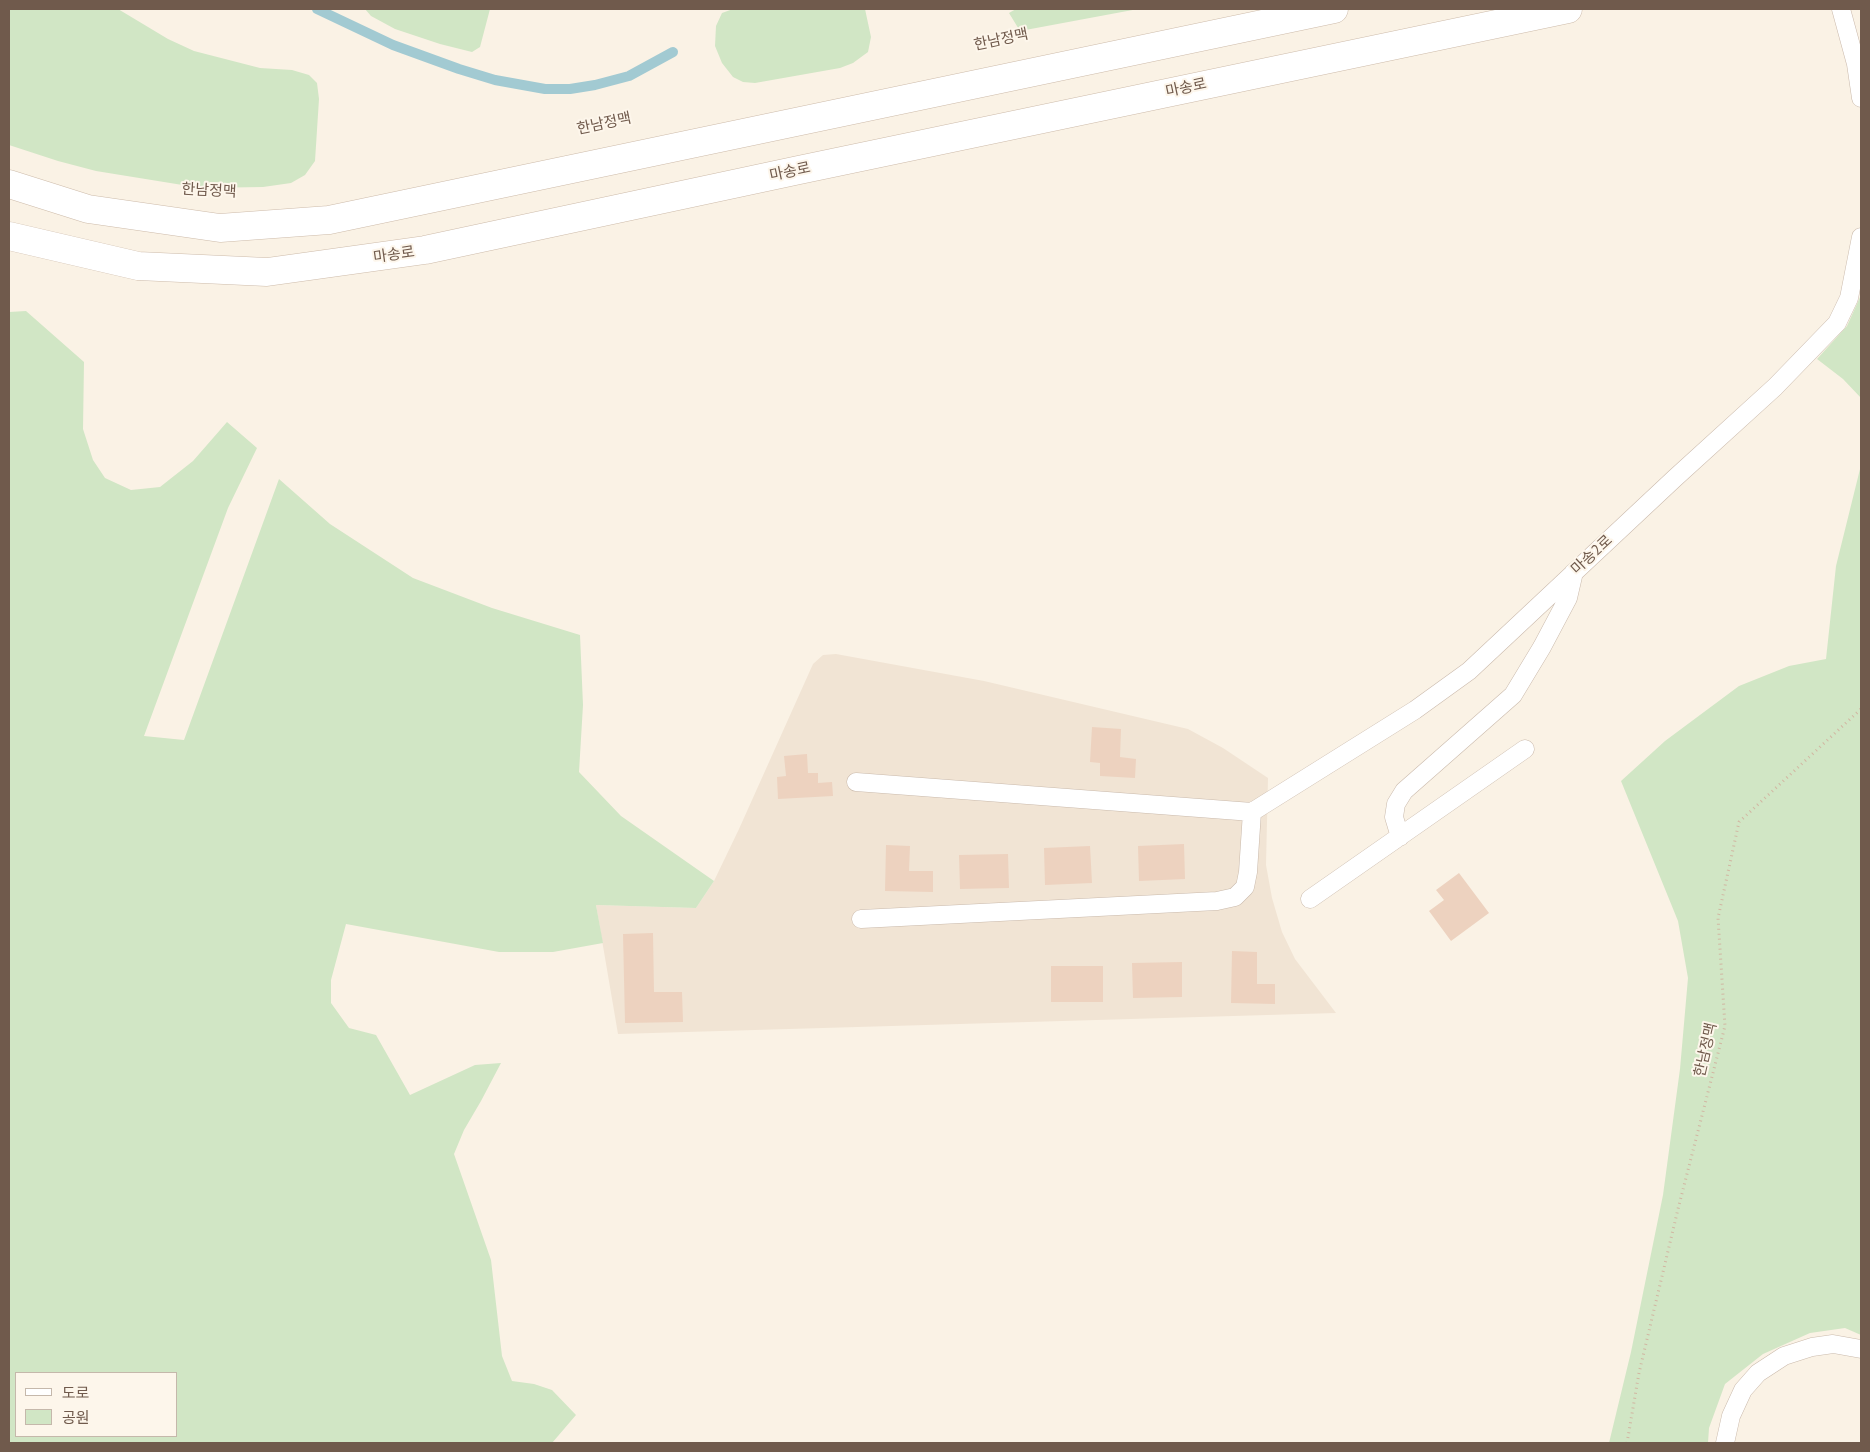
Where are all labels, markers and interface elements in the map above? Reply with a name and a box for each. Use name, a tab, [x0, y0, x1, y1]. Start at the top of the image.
street label: 한남정맥	[972, 25, 1030, 55]
street label: 마송로	[1164, 75, 1208, 101]
street label: 한남정맥	[575, 109, 633, 139]
street label: 마송로	[768, 159, 812, 185]
street label: 한남정맥	[181, 181, 237, 201]
street label: 마송로	[372, 243, 416, 267]
street label: 마송2로	[1568, 532, 1616, 578]
street label: 한남정맥	[1691, 1021, 1721, 1079]
legend	[15, 1372, 178, 1437]
text: 도로	[62, 1383, 90, 1402]
text: 공원	[62, 1408, 90, 1427]

